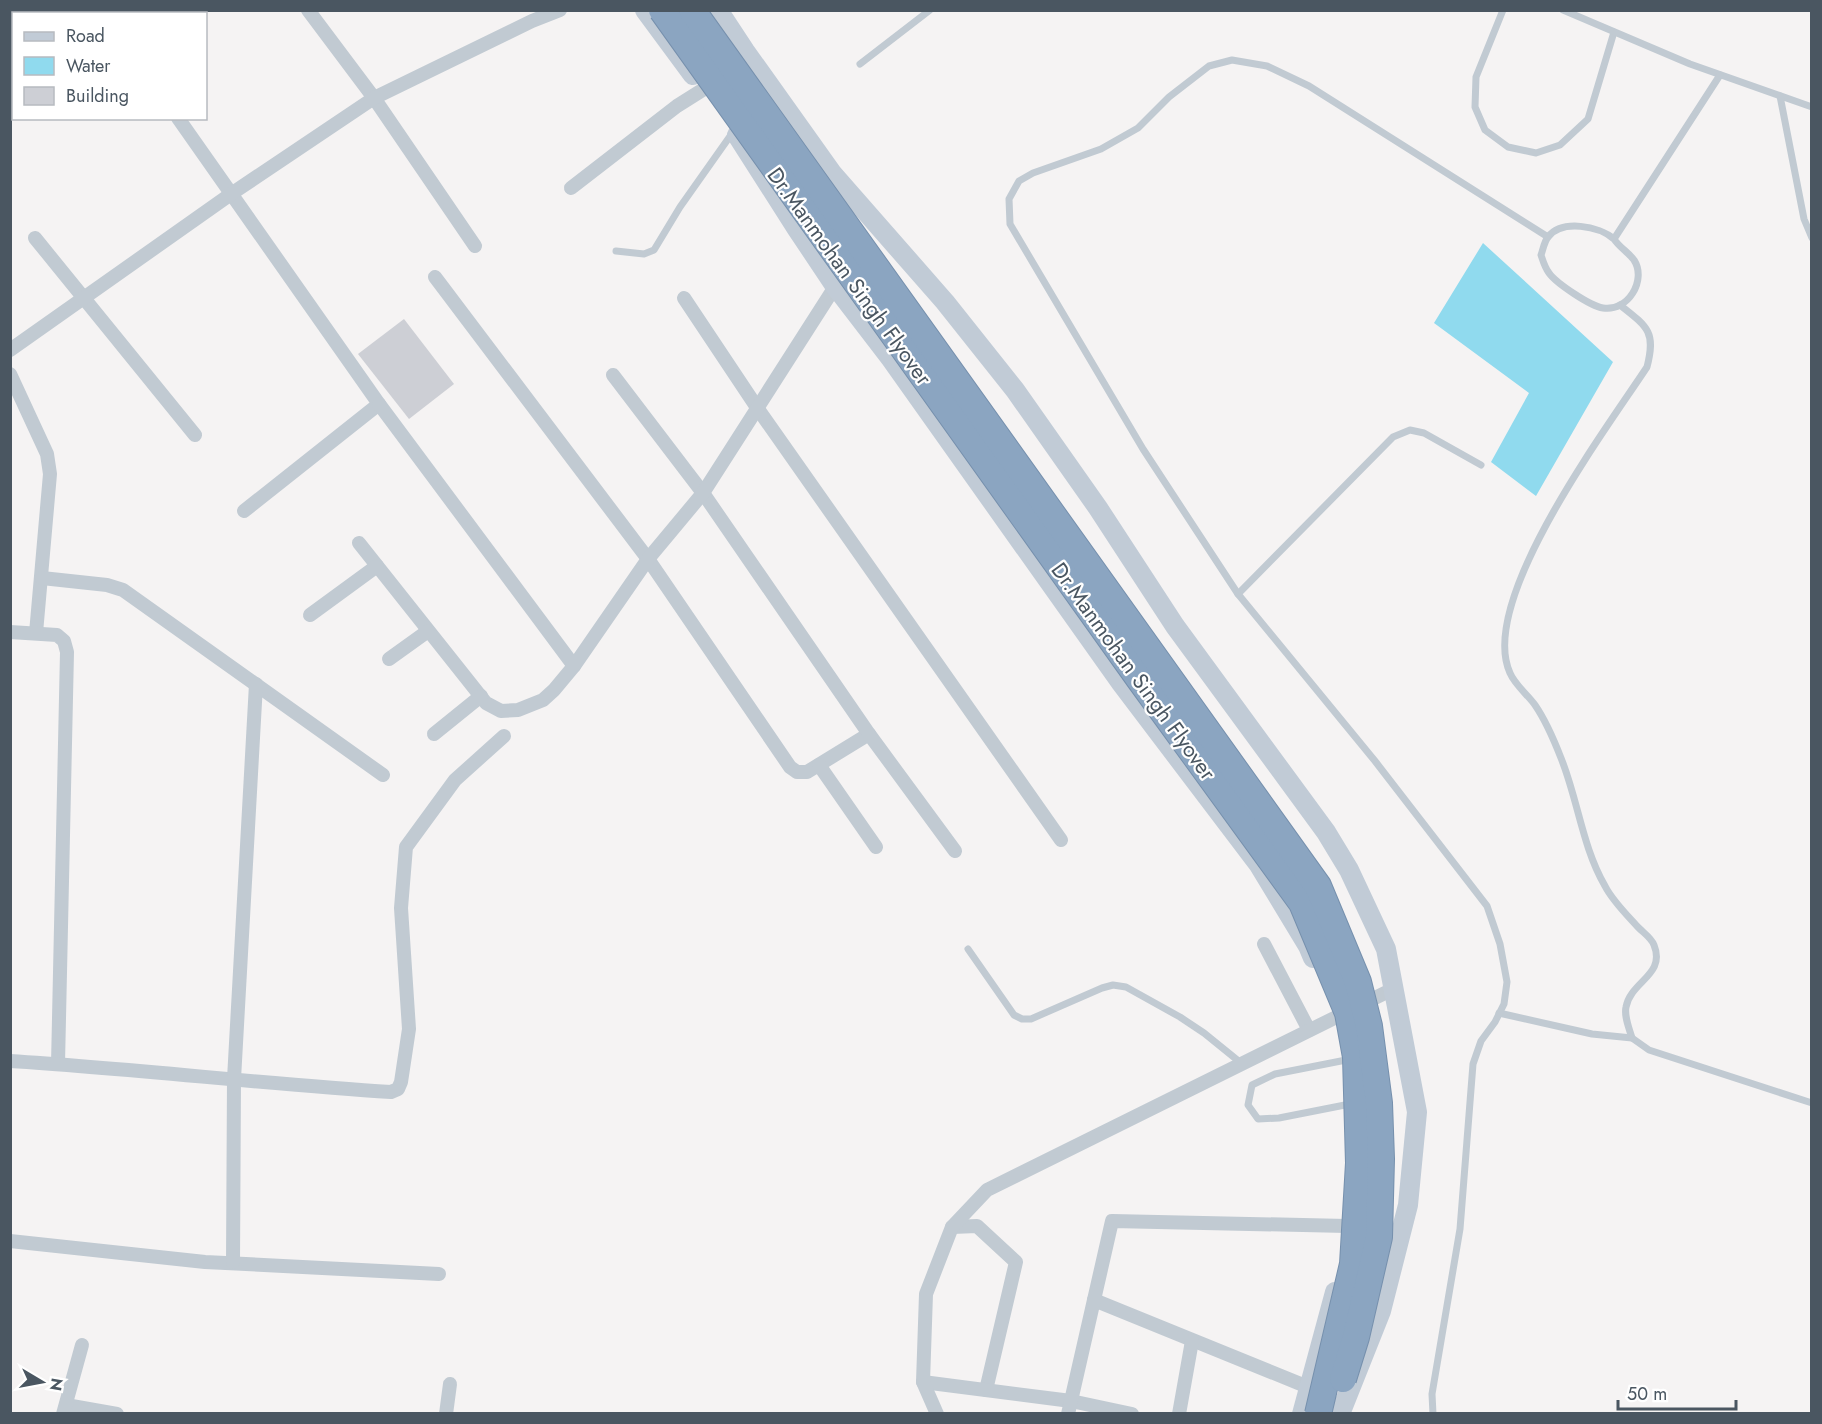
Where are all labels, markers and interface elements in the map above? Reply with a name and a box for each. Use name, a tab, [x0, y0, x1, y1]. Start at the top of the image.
legend	[12, 12, 207, 120]
text: Road	[66, 23, 105, 49]
text: Water	[66, 53, 111, 79]
text: Building	[66, 83, 129, 109]
street label: Dr.Manmohan Singh Flyover	[760, 160, 940, 392]
street label: Dr.Manmohan Singh Flyover	[1044, 555, 1224, 787]
north arrow	[12, 1352, 72, 1412]
scale bar	[1618, 1373, 1736, 1411]
text: N	[44, 1376, 69, 1393]
text: 50 m	[1627, 1381, 1667, 1407]

